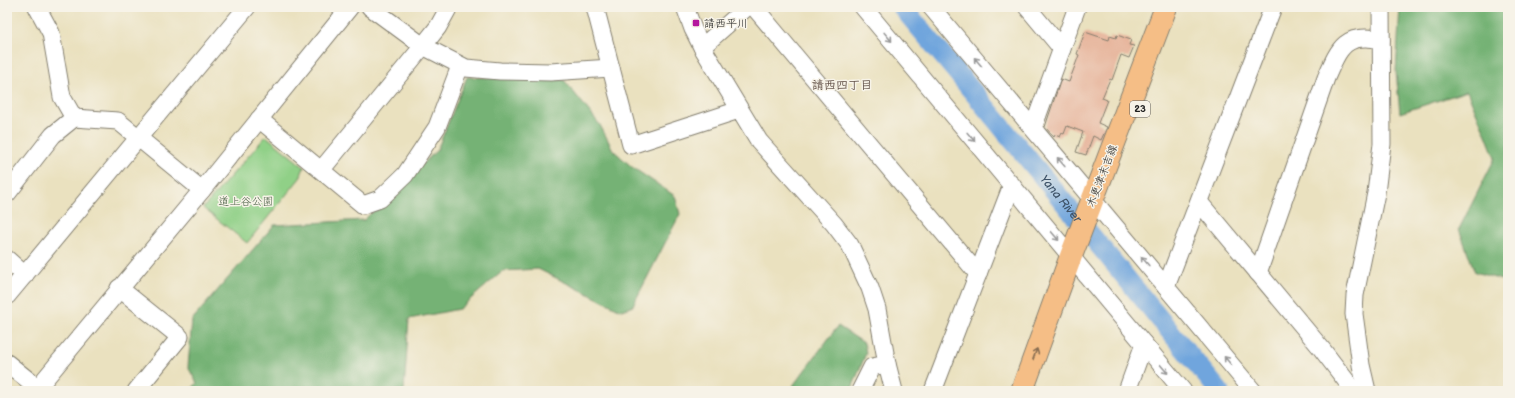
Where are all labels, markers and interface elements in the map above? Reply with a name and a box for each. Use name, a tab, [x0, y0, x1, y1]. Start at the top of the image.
place label: 請西平川	[704, 17, 748, 30]
marker: 請西平川	[691, 18, 701, 28]
one-way arrow	[883, 32, 892, 42]
one-way arrow	[973, 57, 982, 67]
district label: 請西四丁目	[812, 78, 872, 93]
road number: 23	[1130, 101, 1150, 117]
one-way arrow	[967, 131, 976, 142]
street label: 木更津末吉線	[1084, 143, 1120, 209]
one-way arrow	[1057, 156, 1066, 167]
water label: Yana River	[1037, 172, 1086, 227]
park label: 道上谷公園	[219, 195, 274, 208]
one-way arrow	[1050, 231, 1059, 242]
one-way arrow	[1140, 256, 1149, 267]
one-way arrow	[1032, 348, 1039, 361]
one-way arrow	[1224, 356, 1233, 366]
one-way arrow	[1160, 363, 1169, 374]

